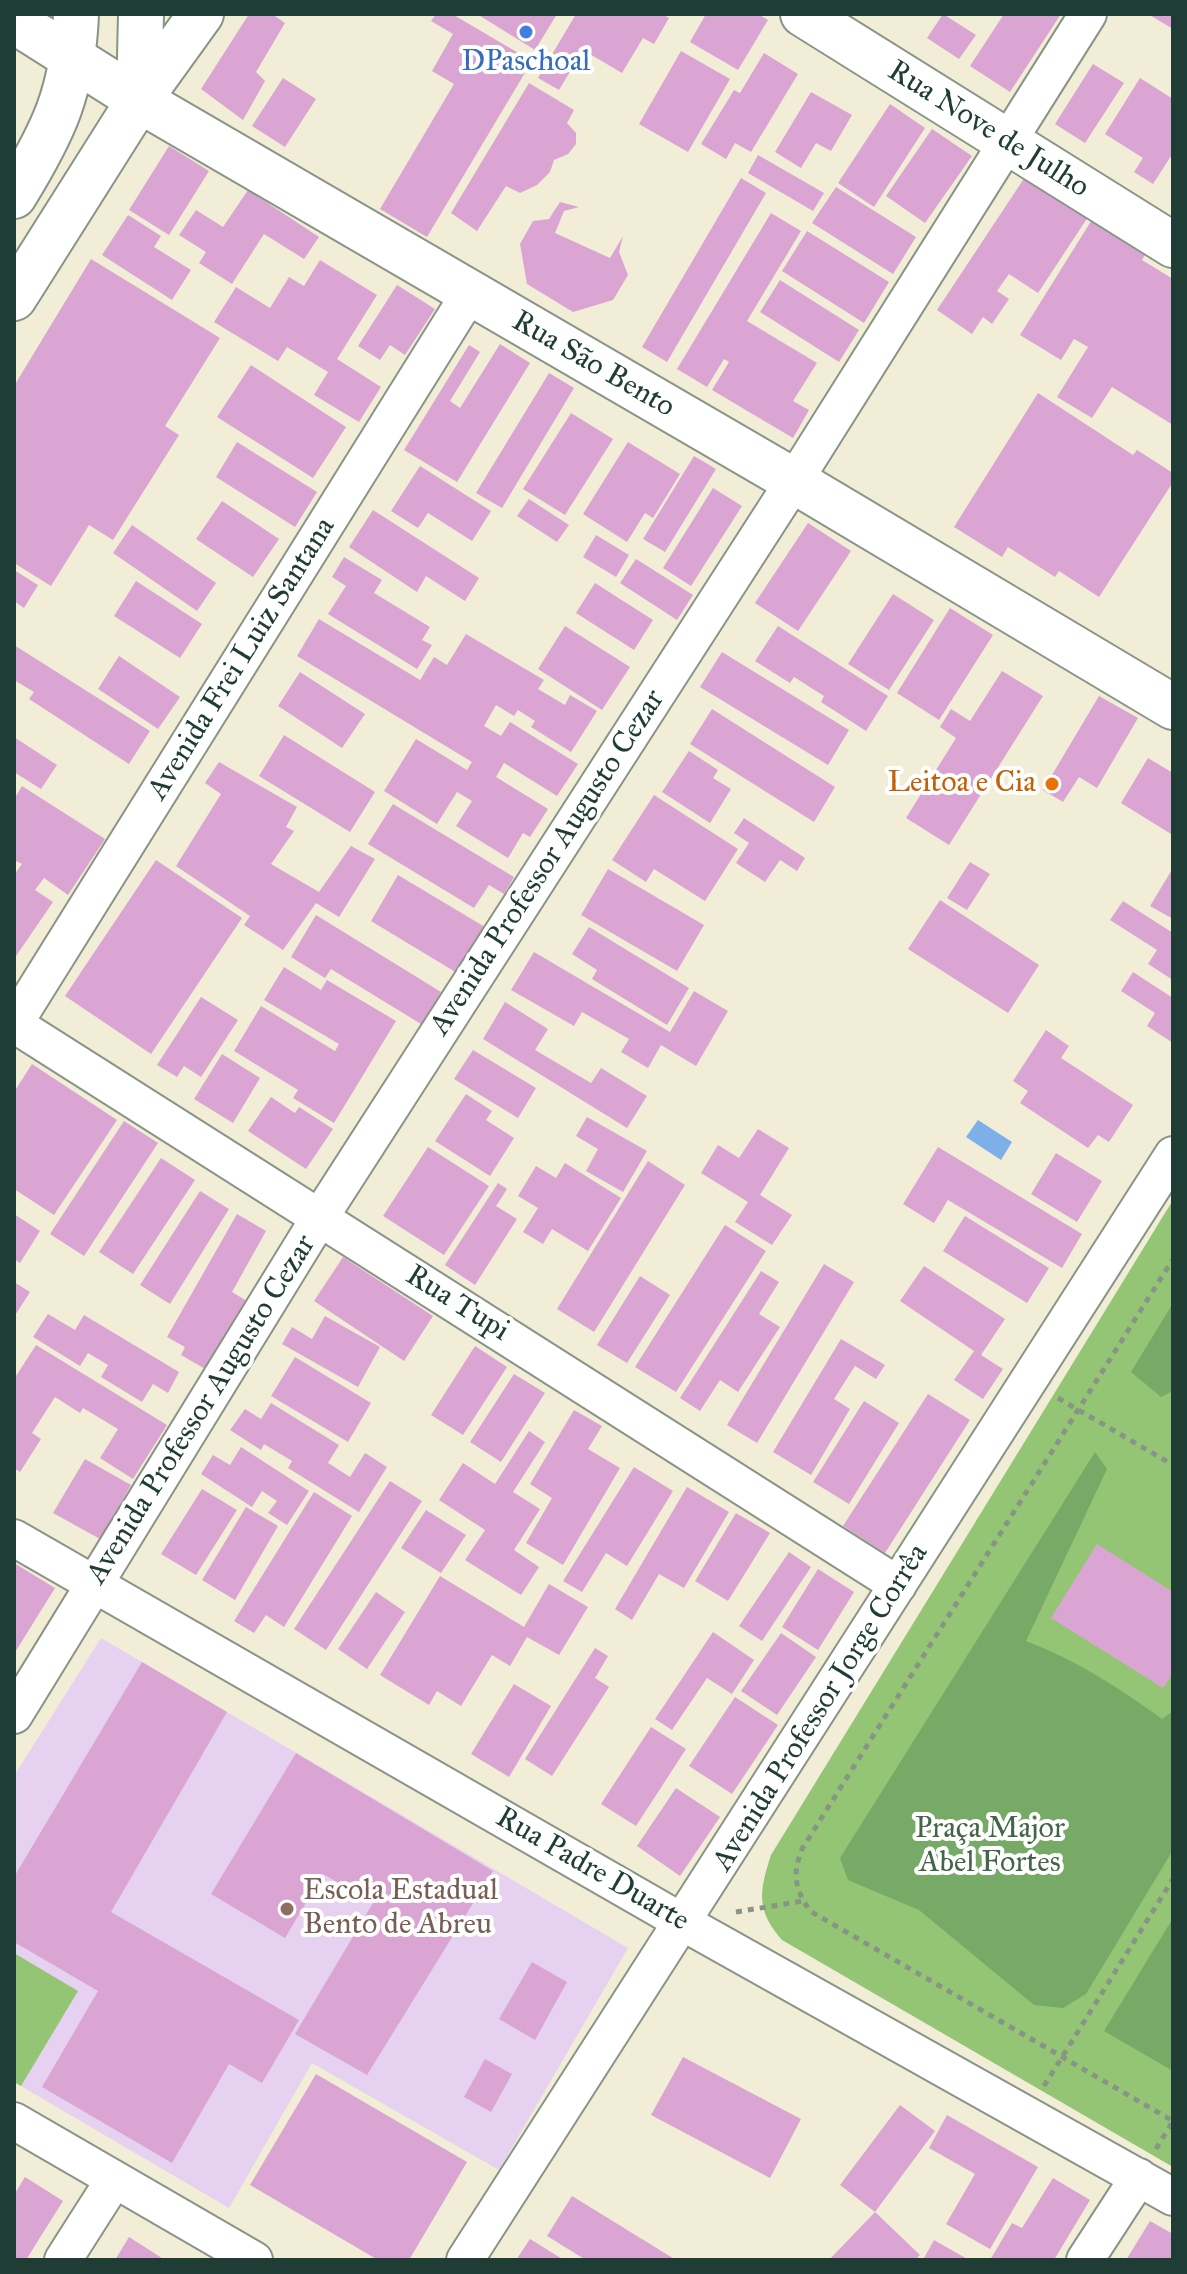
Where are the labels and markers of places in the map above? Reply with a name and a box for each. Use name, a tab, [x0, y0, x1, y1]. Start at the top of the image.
marker: DPaschoal	[517, 23, 535, 41]
place label: DPaschoal	[462, 45, 590, 81]
place label: Leitoa e Cia	[888, 766, 1036, 802]
marker: Leitoa e Cia	[1043, 775, 1061, 793]
place label: Escola Estadual Bento de Abreu	[303, 1874, 498, 1944]
marker: Escola Estadual Bento de Abreu	[278, 1900, 296, 1918]

